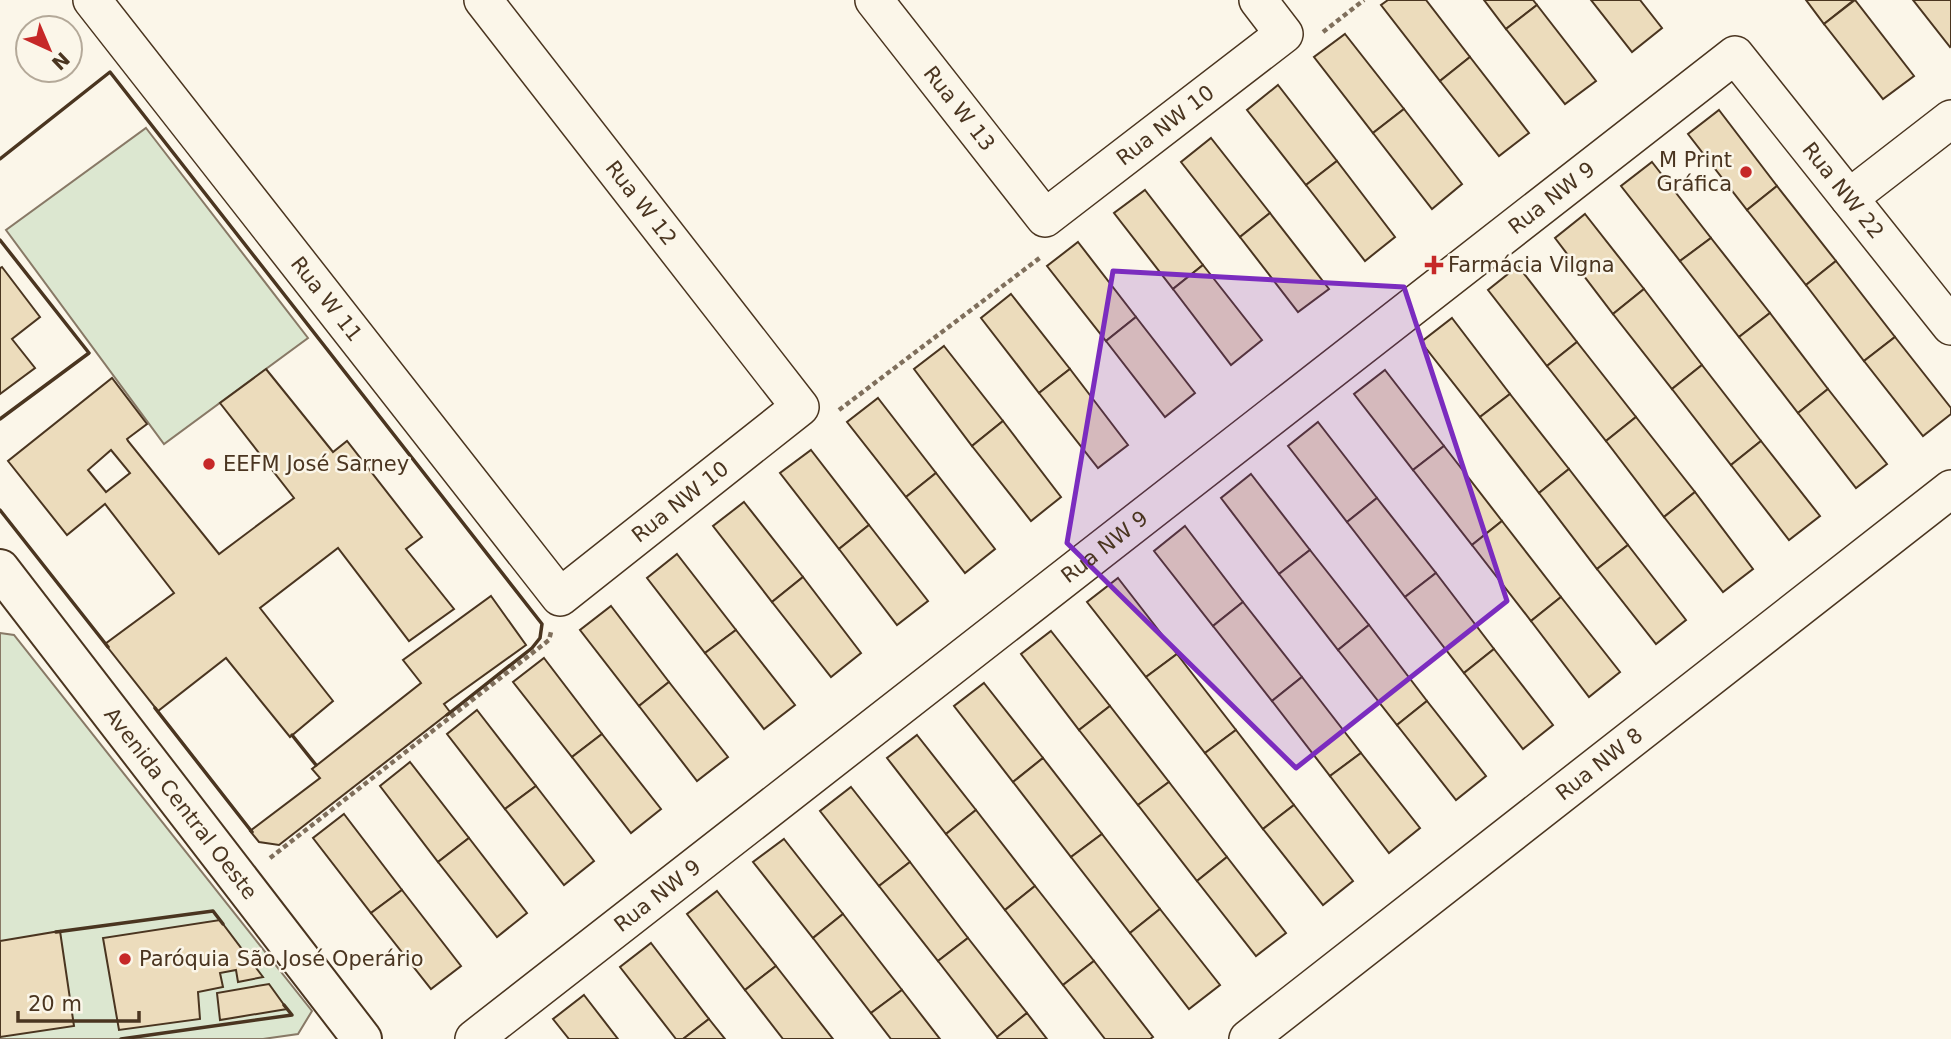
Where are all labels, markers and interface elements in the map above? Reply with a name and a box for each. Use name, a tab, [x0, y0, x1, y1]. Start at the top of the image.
north arrow	[14, 14, 84, 84]
text: N	[47, 48, 74, 75]
street label: Rua W 13	[919, 62, 1000, 156]
street label: Rua NW 10	[1112, 80, 1219, 170]
street label: Rua NW 22	[1797, 138, 1889, 244]
place label: M Print Gráfica	[1657, 148, 1732, 196]
street label: Rua W 12	[601, 156, 681, 250]
street label: Rua NW 9	[1504, 157, 1600, 239]
marker: M Print Gráfica	[1738, 164, 1754, 180]
street label: Rua W 11	[286, 252, 367, 346]
place label: Farmácia Vilgna	[1448, 253, 1615, 277]
marker: Farmácia Vilgna	[1426, 257, 1442, 273]
place label: EEFM José Sarney	[223, 452, 409, 476]
marker: EEFM José Sarney	[201, 456, 217, 472]
street label: Rua NW 10	[627, 456, 733, 547]
street label: Rua NW 9	[1057, 506, 1153, 588]
street label: Avenida Central Oeste	[99, 703, 262, 904]
street label: Rua NW 8	[1551, 723, 1647, 805]
street label: Rua NW 9	[610, 854, 706, 937]
place label: Paróquia São José Operário	[139, 947, 424, 971]
marker: Paróquia São José Operário	[117, 951, 133, 967]
scale bar	[18, 979, 138, 1023]
text: 20 m	[28, 992, 82, 1016]

